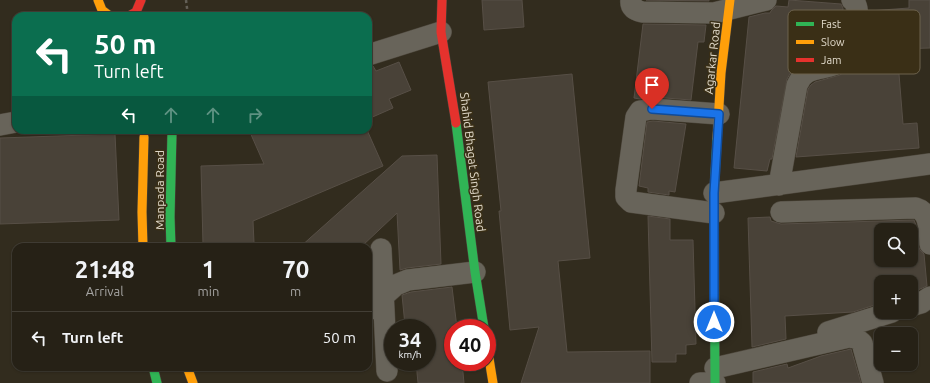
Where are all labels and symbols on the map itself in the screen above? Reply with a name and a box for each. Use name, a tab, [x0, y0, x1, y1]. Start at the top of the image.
legend	[788, 10, 920, 74]
text: Fast	[821, 18, 842, 30]
street label: Agarkar Road	[702, 21, 722, 95]
text: Slow	[821, 36, 845, 48]
text: Jam	[821, 54, 842, 66]
pin	[635, 68, 669, 109]
street label: Shahid Bhagat Singh Road	[458, 92, 488, 232]
street label: Manpada Road	[153, 150, 166, 230]
position arrow	[693, 301, 735, 343]
speed limit sign: 40	[444, 319, 496, 371]

